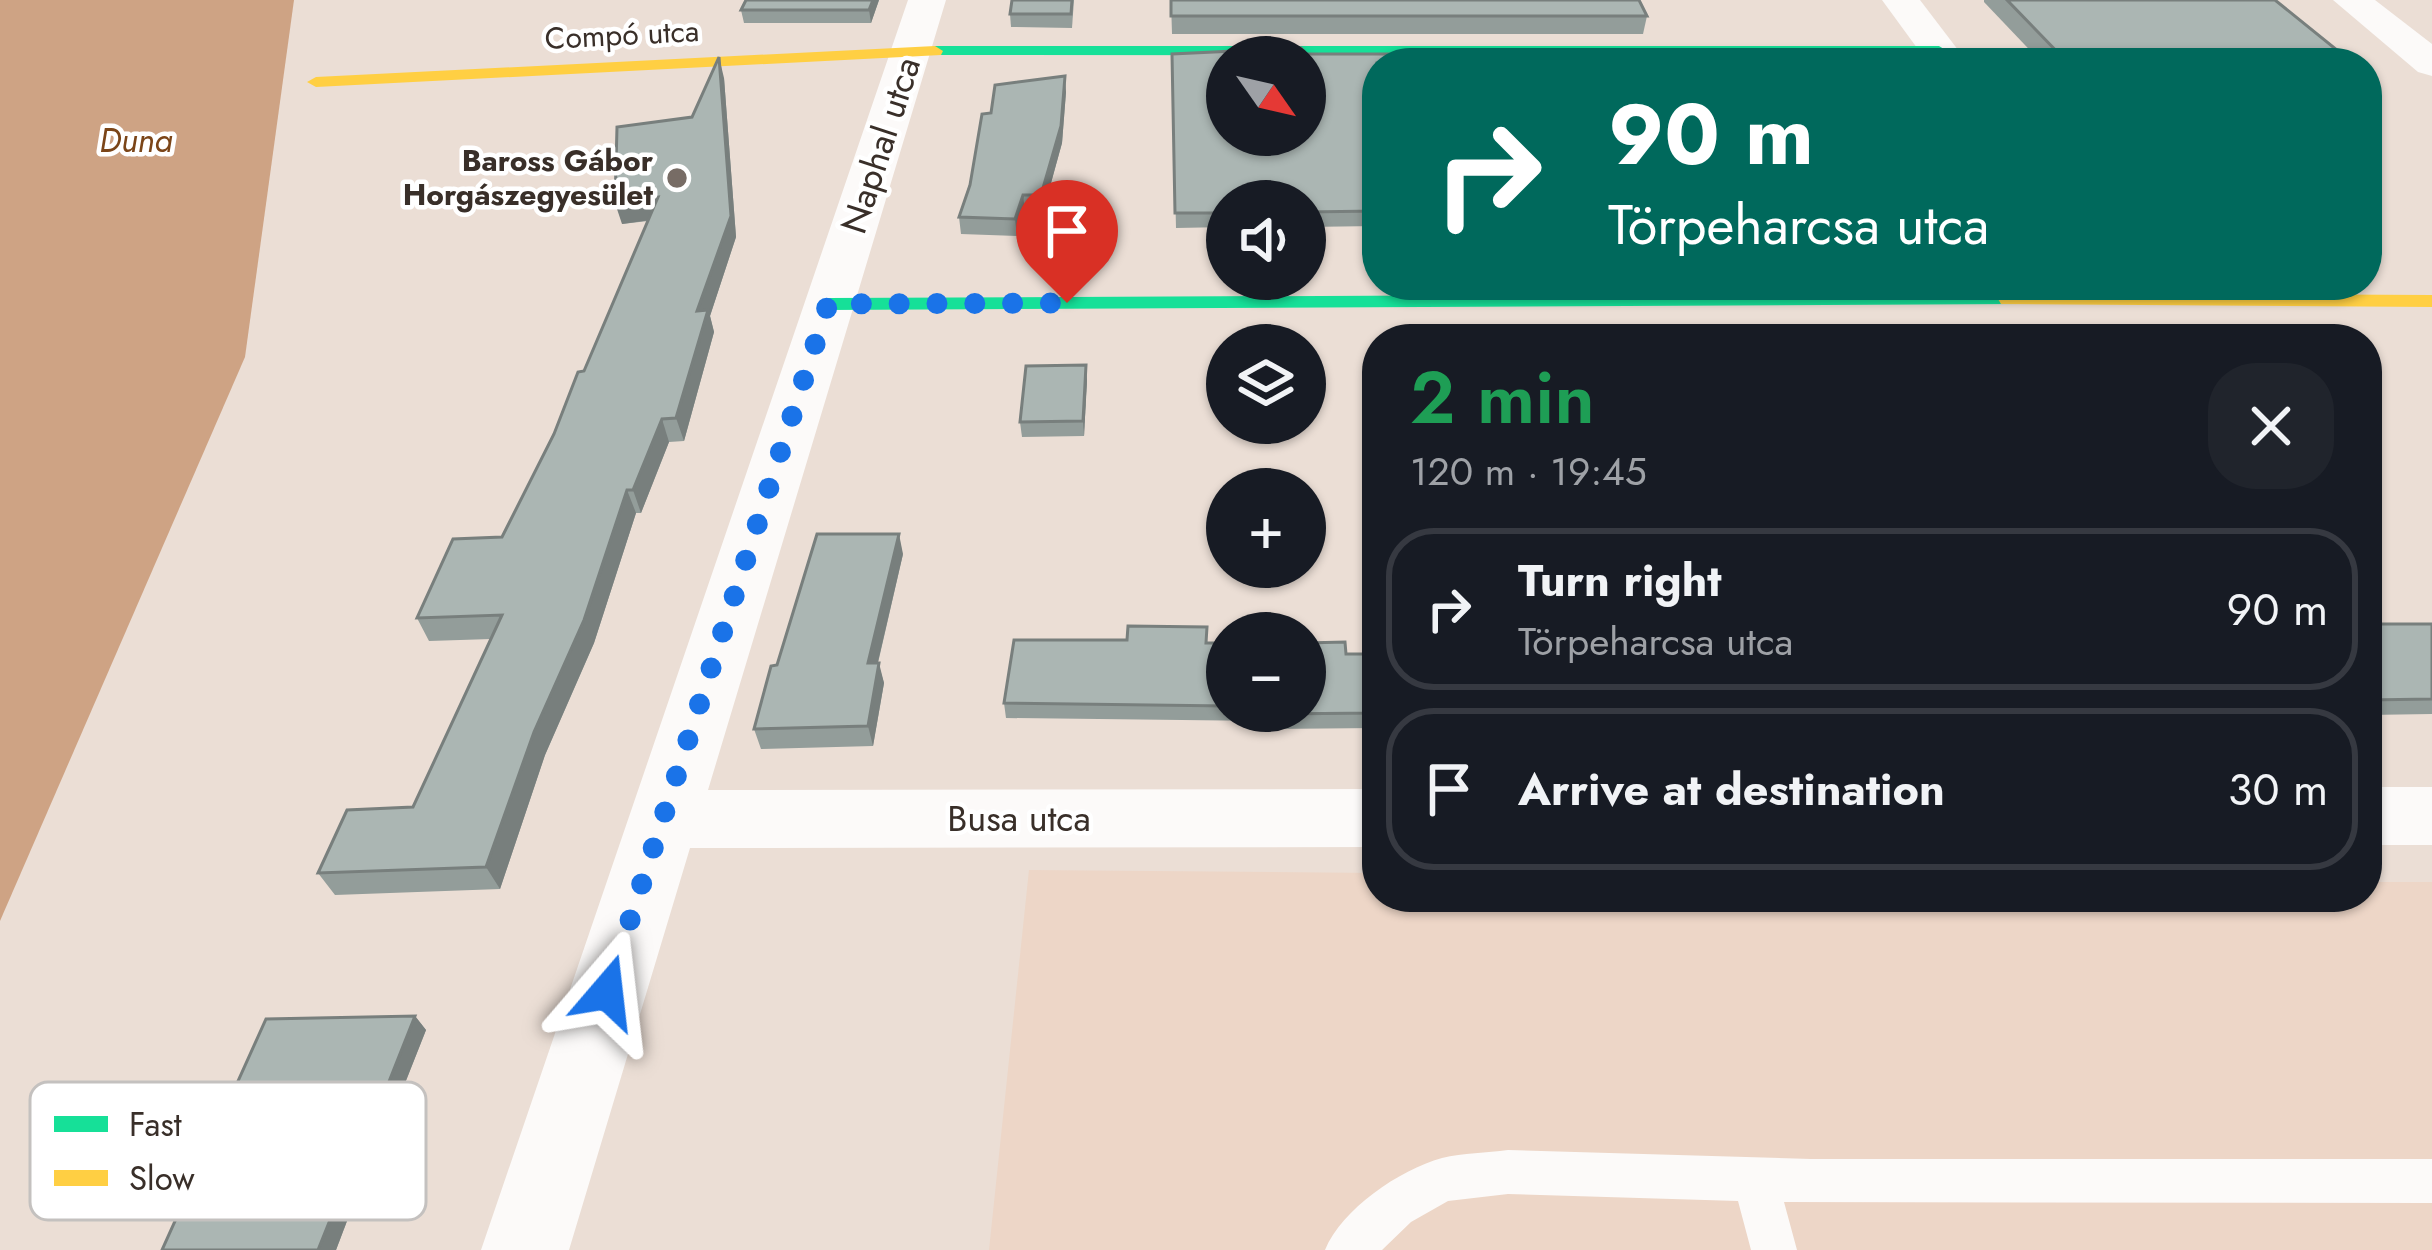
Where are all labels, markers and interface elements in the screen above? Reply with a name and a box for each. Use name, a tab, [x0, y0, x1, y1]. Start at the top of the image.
street label: Compó utca	[544, 9, 700, 60]
north arrow	[1206, 36, 1326, 156]
map controls	[1206, 36, 1326, 732]
street label: Naphal utca	[827, 50, 933, 240]
text: 90 m	[1608, 74, 1814, 196]
icon: right	[1410, 96, 1566, 252]
water label: Duna	[99, 117, 173, 164]
place label: Baross Gábor Horgászegyesület	[403, 139, 654, 216]
marker: Baross Gábor Horgászegyesület	[664, 165, 690, 191]
pin	[1016, 180, 1118, 303]
button: sound	[1206, 180, 1326, 300]
text: Törpeharcsa utca	[1608, 186, 1989, 264]
icon: arrive	[1034, 198, 1100, 264]
button: layers	[1206, 324, 1326, 444]
text: 2 min	[1410, 346, 1595, 450]
button: close	[2208, 363, 2334, 489]
text: 120 m · 19:45	[1410, 443, 1647, 500]
button: +	[1206, 468, 1326, 588]
text: Turn right	[1518, 548, 1722, 613]
icon: right	[1416, 576, 1482, 642]
text: 90 m	[2226, 577, 2328, 642]
button: −	[1206, 612, 1326, 732]
text: Törpeharcsa utca	[1518, 613, 1793, 670]
icon: arrive	[1416, 756, 1482, 822]
text: Arrive at destination	[1518, 757, 1945, 822]
text: 30 m	[2228, 757, 2328, 822]
street label: Busa utca	[947, 792, 1091, 844]
position arrow	[544, 929, 670, 1055]
legend	[30, 1082, 426, 1220]
text: Fast	[129, 1101, 182, 1148]
text: Slow	[129, 1155, 195, 1202]

